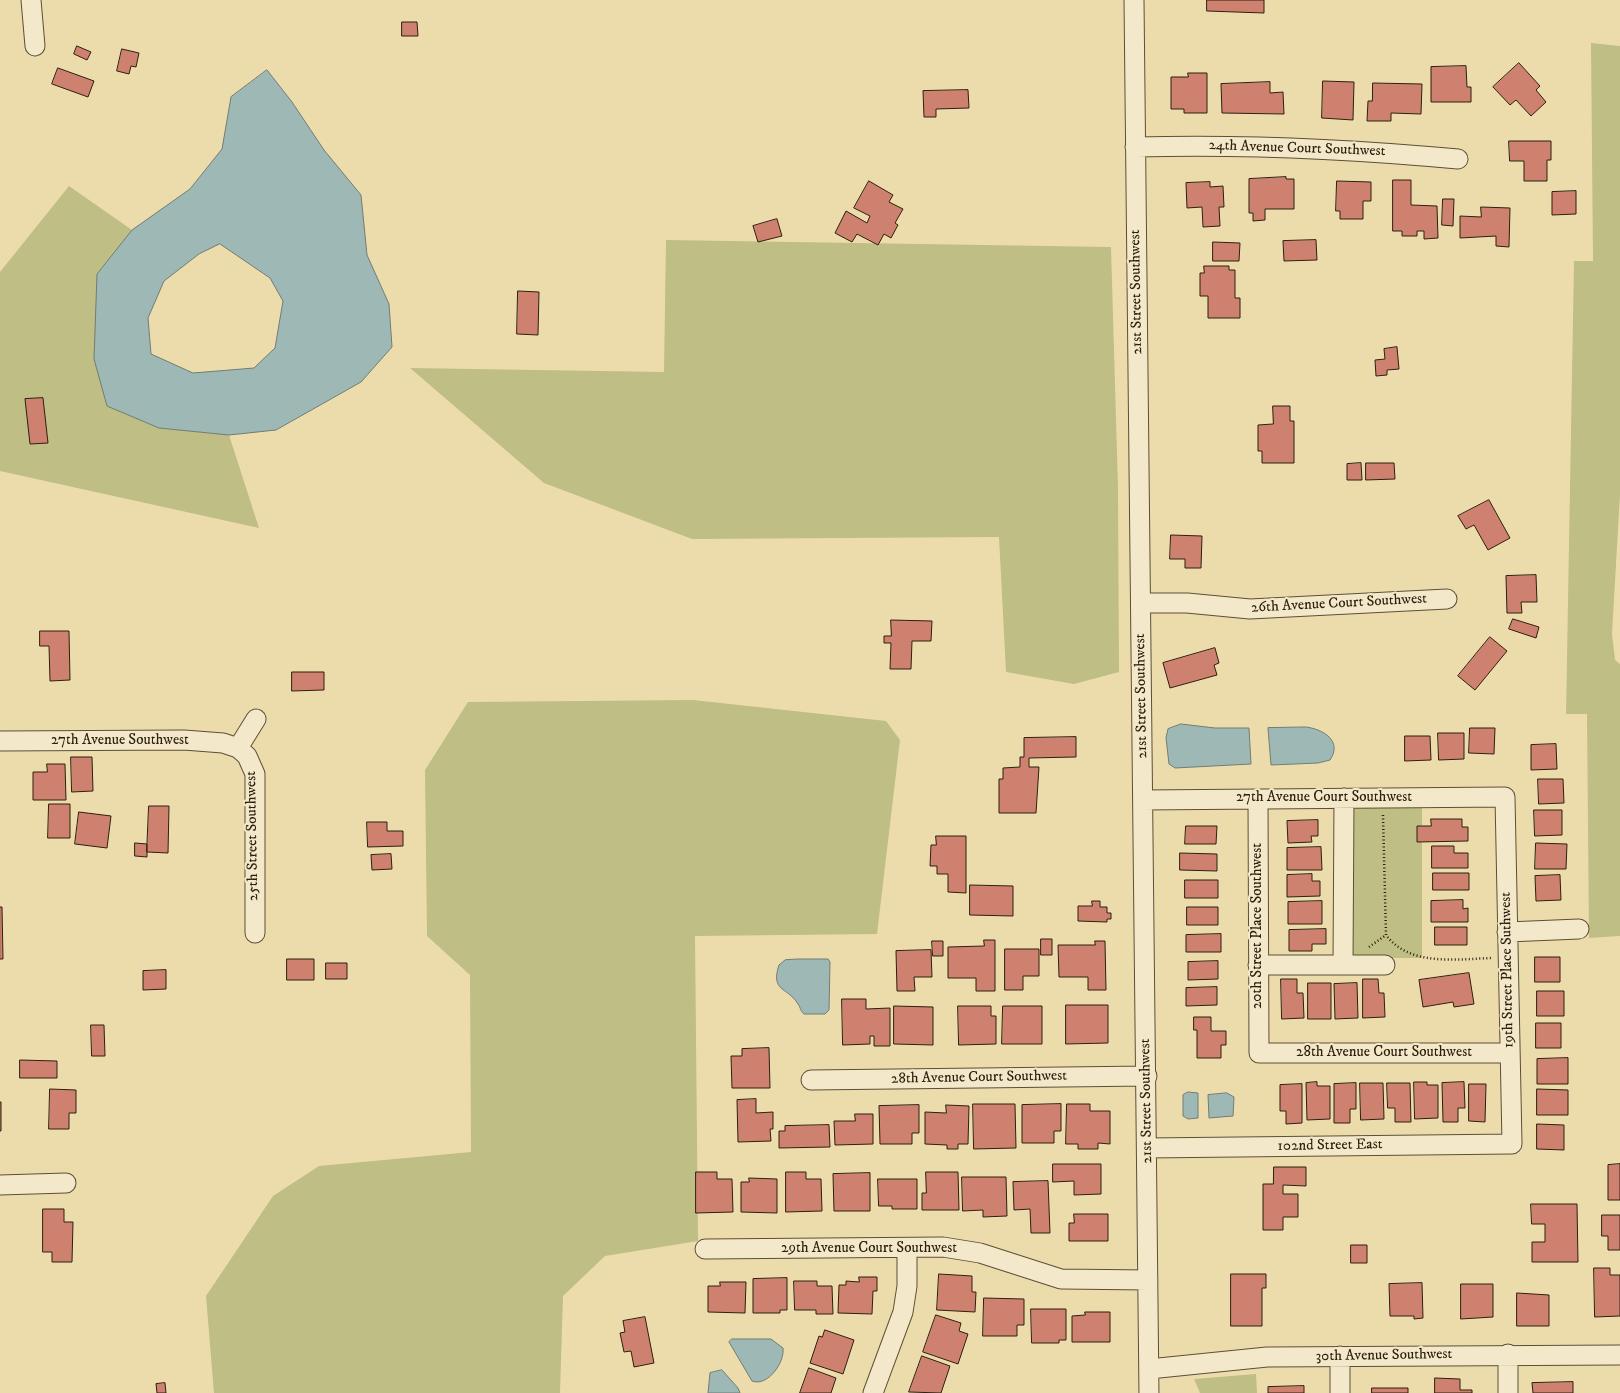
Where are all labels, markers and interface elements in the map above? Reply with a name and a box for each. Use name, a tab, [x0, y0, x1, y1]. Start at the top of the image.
street label: 24th Avenue Court Southwest	[1208, 137, 1386, 161]
street label: 21st Street Southwest	[1127, 229, 1147, 355]
street label: 26th Avenue Court Southwest	[1251, 590, 1427, 618]
street label: 21st Street Southwest	[1132, 633, 1152, 759]
street label: 27th Avenue Southwest	[51, 732, 189, 750]
street label: 25th Street Southwest	[243, 771, 263, 901]
street label: 27th Avenue Court Southwest	[1236, 789, 1412, 807]
street label: 20th Street Place Southwest	[1249, 843, 1267, 1009]
street label: 19th Street Place Suthwest	[1498, 892, 1518, 1048]
street label: 21st Street Southwest	[1137, 1038, 1157, 1164]
street label: 28th Avenue Court Southwest	[1296, 1044, 1472, 1062]
street label: 28th Avenue Court Southwest	[891, 1067, 1067, 1089]
street label: 102nd Street East	[1277, 1136, 1383, 1156]
street label: 29th Avenue Court Southwest	[781, 1240, 957, 1258]
street label: 30th Avenue Southwest	[1316, 1346, 1452, 1366]

